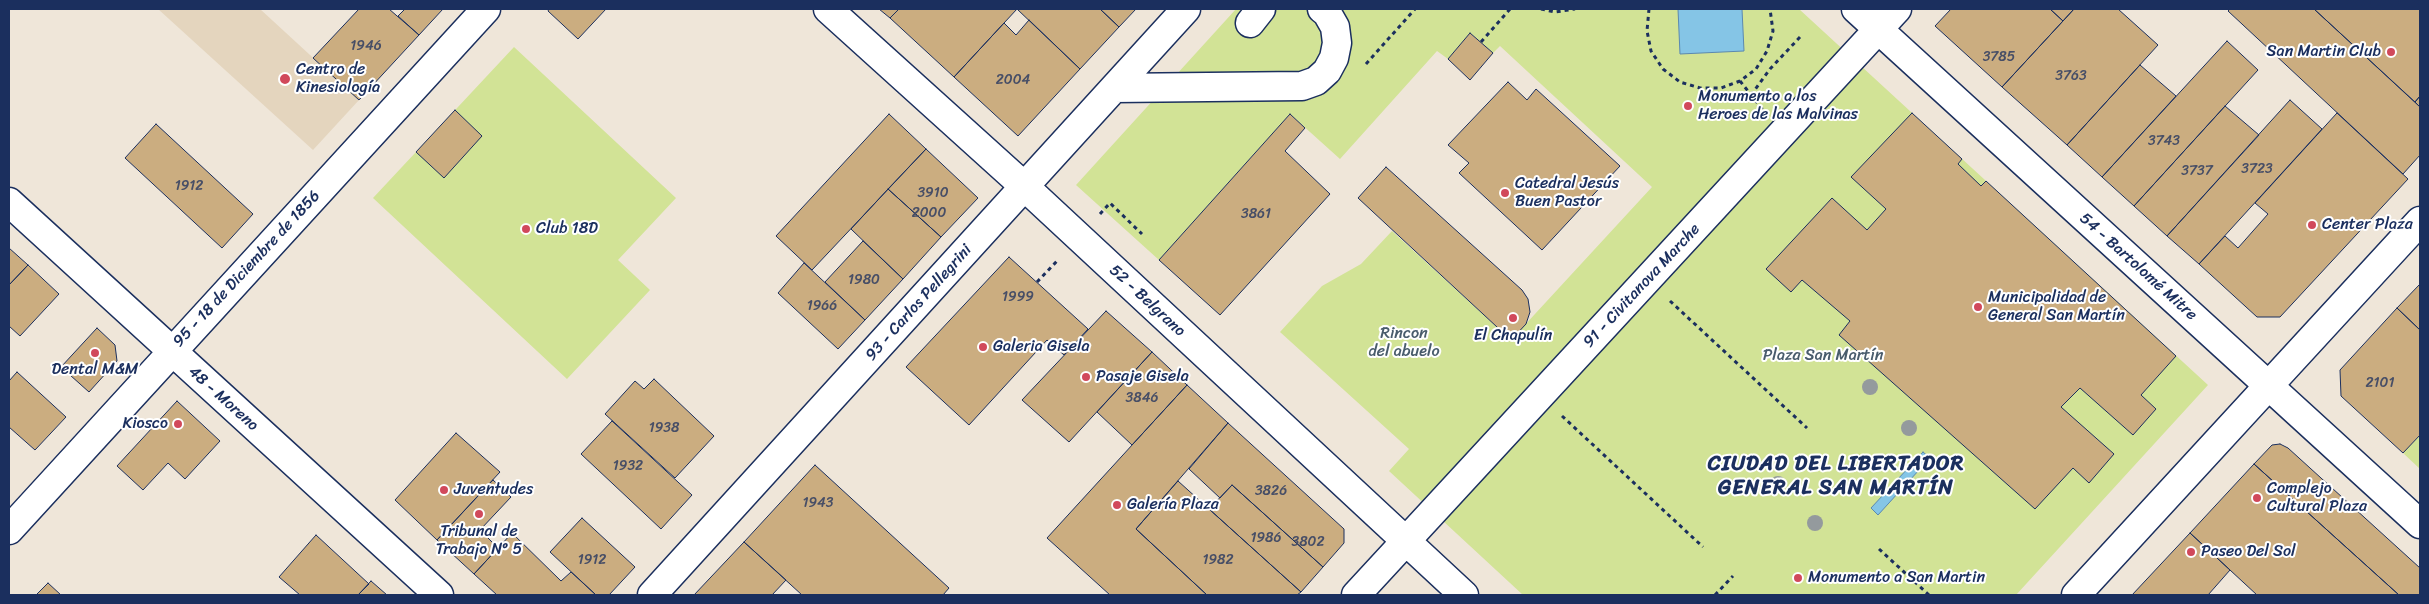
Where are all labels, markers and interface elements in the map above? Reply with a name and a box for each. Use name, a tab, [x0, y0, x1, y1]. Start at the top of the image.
house number: 1946	[350, 38, 382, 54]
place label: San Martin Club	[2267, 42, 2381, 62]
marker: San Martin Club	[2385, 46, 2397, 58]
house number: 3785	[1983, 49, 2015, 65]
place label: Centro de Kinesiología	[296, 60, 380, 98]
house number: 3763	[2055, 68, 2087, 84]
marker: Centro de Kinesiología	[278, 72, 292, 86]
house number: 2004	[996, 72, 1030, 88]
place label: Monumento a los Heroes de las Malvinas	[1698, 87, 1858, 125]
marker: Monumento a los Heroes de las Malvinas	[1682, 100, 1694, 112]
house number: 3743	[2148, 133, 2180, 149]
house number: 3723	[2241, 161, 2273, 177]
house number: 3737	[2181, 163, 2213, 179]
place label: Catedral Jesús Buen Pastor	[1515, 174, 1619, 212]
house number: 1912	[175, 178, 203, 194]
house number: 3910	[917, 185, 949, 201]
street label: 95 - 18 de Diciembre de 1856	[169, 187, 325, 351]
marker: Catedral Jesús Buen Pastor	[1499, 187, 1511, 199]
house number: 2000	[912, 205, 946, 221]
house number: 3861	[1241, 206, 1271, 222]
street label: 54 - Bartolomé Mitre	[2075, 209, 2201, 325]
place label: Center Plaza	[2322, 215, 2413, 235]
place label: Club 18D	[536, 219, 598, 239]
marker: Center Plaza	[2306, 219, 2318, 231]
street label: 91 - Civitanova Marche	[1580, 220, 1704, 352]
marker: Club 18D	[520, 223, 532, 235]
street label: 93 - Carlos Pellegrini	[862, 241, 976, 365]
street label: 52 - Belgrano	[1105, 261, 1189, 341]
house number: 1980	[848, 272, 880, 288]
place label: Municipalidad de General San Martín	[1988, 288, 2125, 326]
house number: 1999	[1002, 289, 1034, 305]
house number: 1966	[807, 298, 837, 314]
marker: Municipalidad de General San Martín	[1972, 301, 1984, 313]
marker: El Chapulín	[1507, 312, 1519, 324]
park label: Rincon del abuelo	[1368, 324, 1440, 362]
place label: El Chapulín	[1474, 326, 1552, 346]
place label: Galeria Gisela	[993, 337, 1090, 357]
marker: Galeria Gisela	[977, 341, 989, 353]
park label: Plaza San Martín	[1763, 346, 1883, 366]
marker: Dental M&M	[89, 347, 101, 359]
place label: Dental M&M	[51, 360, 139, 380]
street label: 48 - Moreno	[184, 362, 262, 436]
place label: Pasaje Gisela	[1096, 367, 1189, 387]
marker: Pasaje Gisela	[1080, 371, 1092, 383]
house number: 2101	[2366, 375, 2394, 391]
house number: 3846	[1126, 390, 1158, 406]
place label: Kiosco	[122, 414, 168, 434]
marker: Kiosco	[172, 418, 184, 430]
house number: 1938	[649, 420, 679, 436]
district label: CIUDAD DEL LIBERTADOR GENERAL SAN MARTÍN	[1705, 452, 1967, 502]
house number: 1932	[613, 458, 643, 474]
place label: Complejo Cultural Plaza	[2267, 479, 2367, 517]
place label: Juventudes	[454, 480, 533, 500]
house number: 3826	[1255, 483, 1287, 499]
marker: Juventudes	[438, 484, 450, 496]
marker: Complejo Cultural Plaza	[2251, 492, 2263, 504]
house number: 1943	[802, 495, 834, 511]
place label: Galería Plaza	[1127, 495, 1219, 515]
marker: Galería Plaza	[1111, 499, 1123, 511]
marker: Tribunal de Trabajo Nº 5	[473, 508, 485, 520]
place label: Tribunal de Trabajo Nº 5	[436, 522, 522, 560]
house number: 1986	[1251, 530, 1281, 546]
house number: 3802	[1291, 534, 1325, 550]
place label: Paseo Del Sol	[2201, 542, 2296, 562]
marker: Paseo Del Sol	[2185, 546, 2197, 558]
house number: 1912	[578, 552, 606, 568]
house number: 1982	[1202, 552, 1234, 568]
place label: Monumento a San Martin	[1808, 568, 1985, 588]
marker: Monumento a San Martin	[1792, 572, 1804, 584]

